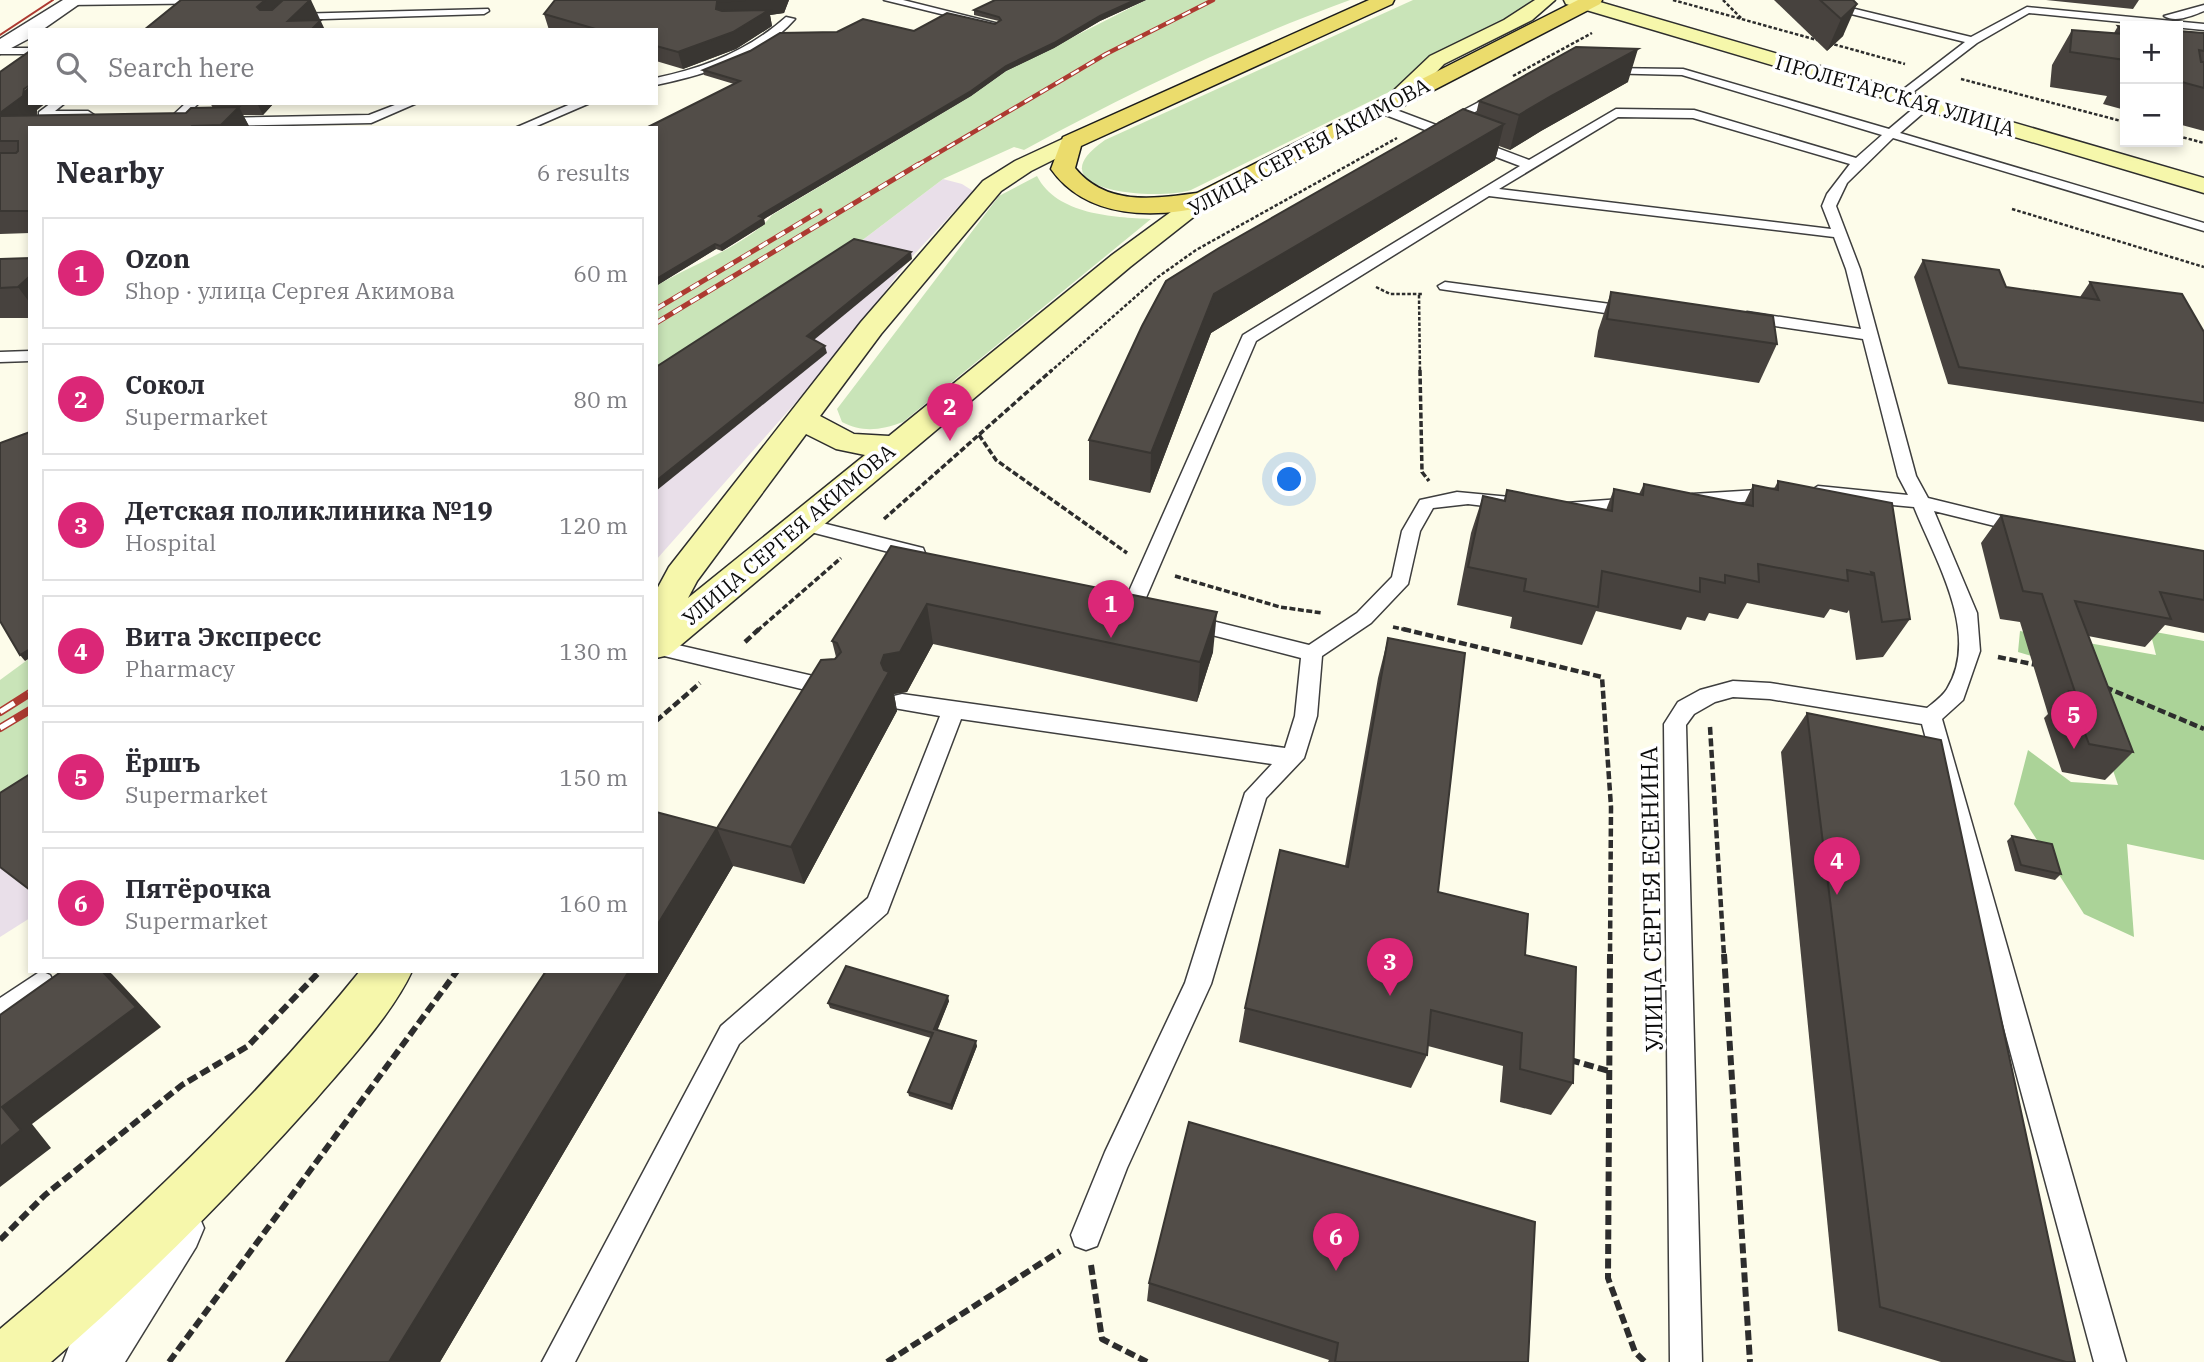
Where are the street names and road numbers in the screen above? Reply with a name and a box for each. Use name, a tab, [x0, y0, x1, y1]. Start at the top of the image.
street label: ПРОЛЕТАРСКАЯ УЛИЦА	[1772, 47, 2019, 143]
street label: УЛИЦА СЕРГЕЯ АКИМОВА	[1183, 70, 1435, 222]
street label: УЛИЦА СЕРГЕЯ АКИМОВА	[676, 436, 901, 632]
street label: УЛИЦА СЕРГЕЯ ЕСЕНИНА	[1632, 745, 1670, 1052]

